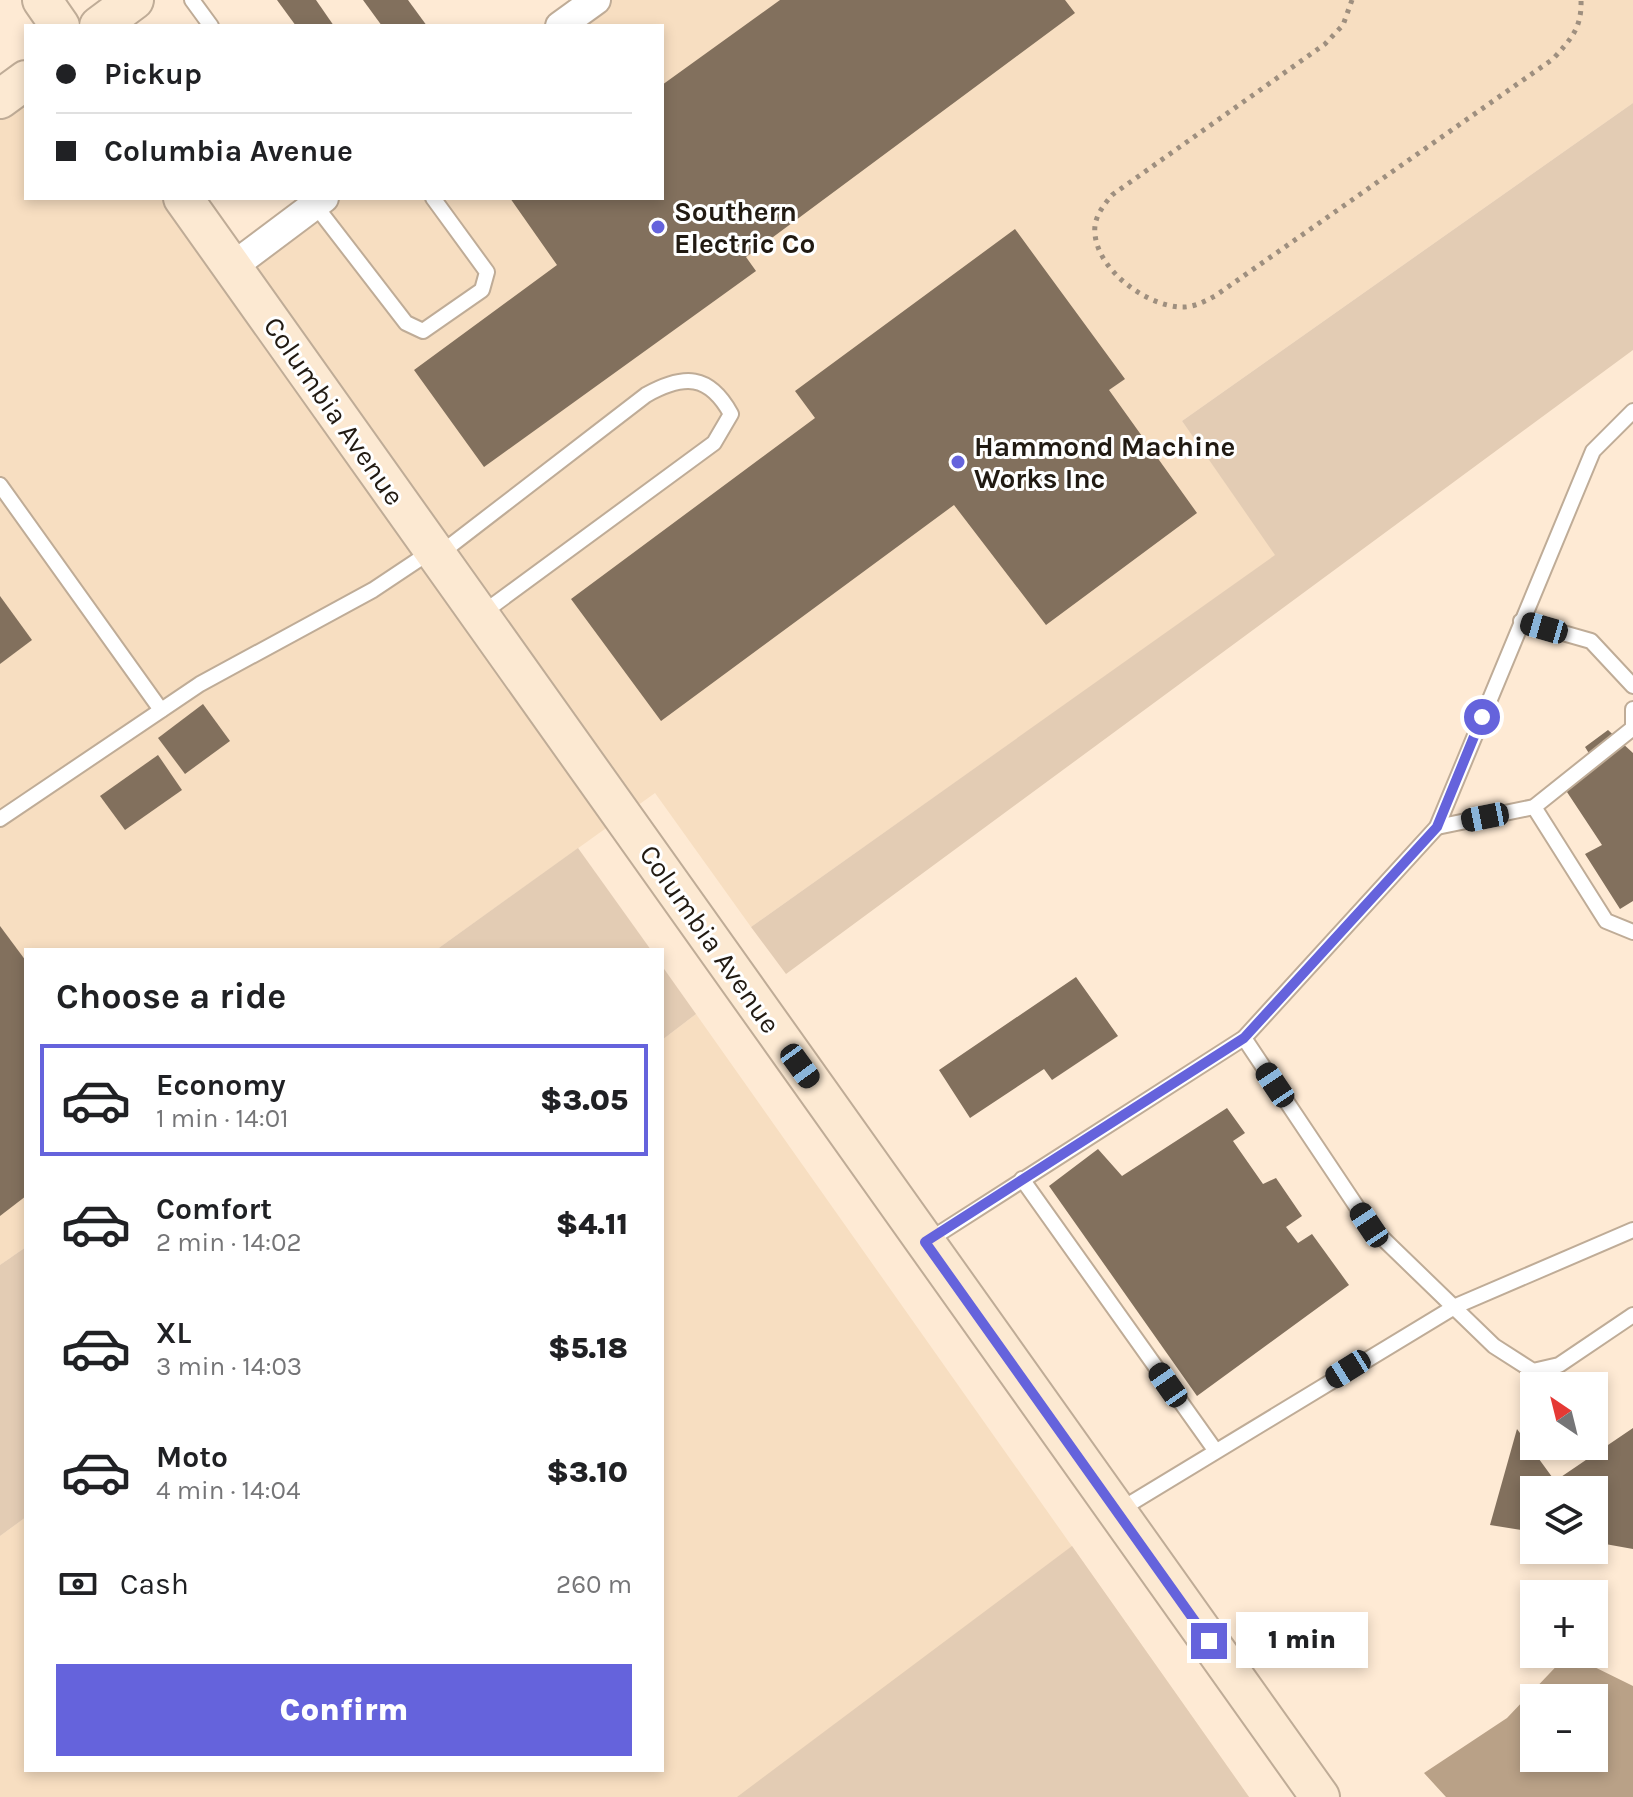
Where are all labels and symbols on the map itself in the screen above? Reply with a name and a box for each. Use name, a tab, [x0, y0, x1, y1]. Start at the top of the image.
place label: Southern Electric Co	[674, 195, 815, 260]
marker: Southern Electric Co	[649, 218, 667, 236]
street label: Columbia Avenue	[257, 310, 411, 512]
place label: Hammond Machine Works Inc	[974, 430, 1235, 495]
marker: Hammond Machine Works Inc	[949, 453, 967, 471]
car	[1518, 610, 1570, 646]
route start	[1464, 699, 1500, 735]
car	[1459, 801, 1511, 833]
street label: Columbia Avenue	[633, 838, 787, 1040]
car	[776, 1040, 824, 1092]
car	[1252, 1058, 1298, 1112]
car	[1346, 1198, 1392, 1252]
car	[1321, 1346, 1375, 1392]
car	[1144, 1358, 1192, 1412]
north arrow	[1520, 1372, 1608, 1460]
callout: 1 min	[1237, 1613, 1369, 1669]
route end	[1191, 1623, 1227, 1659]

